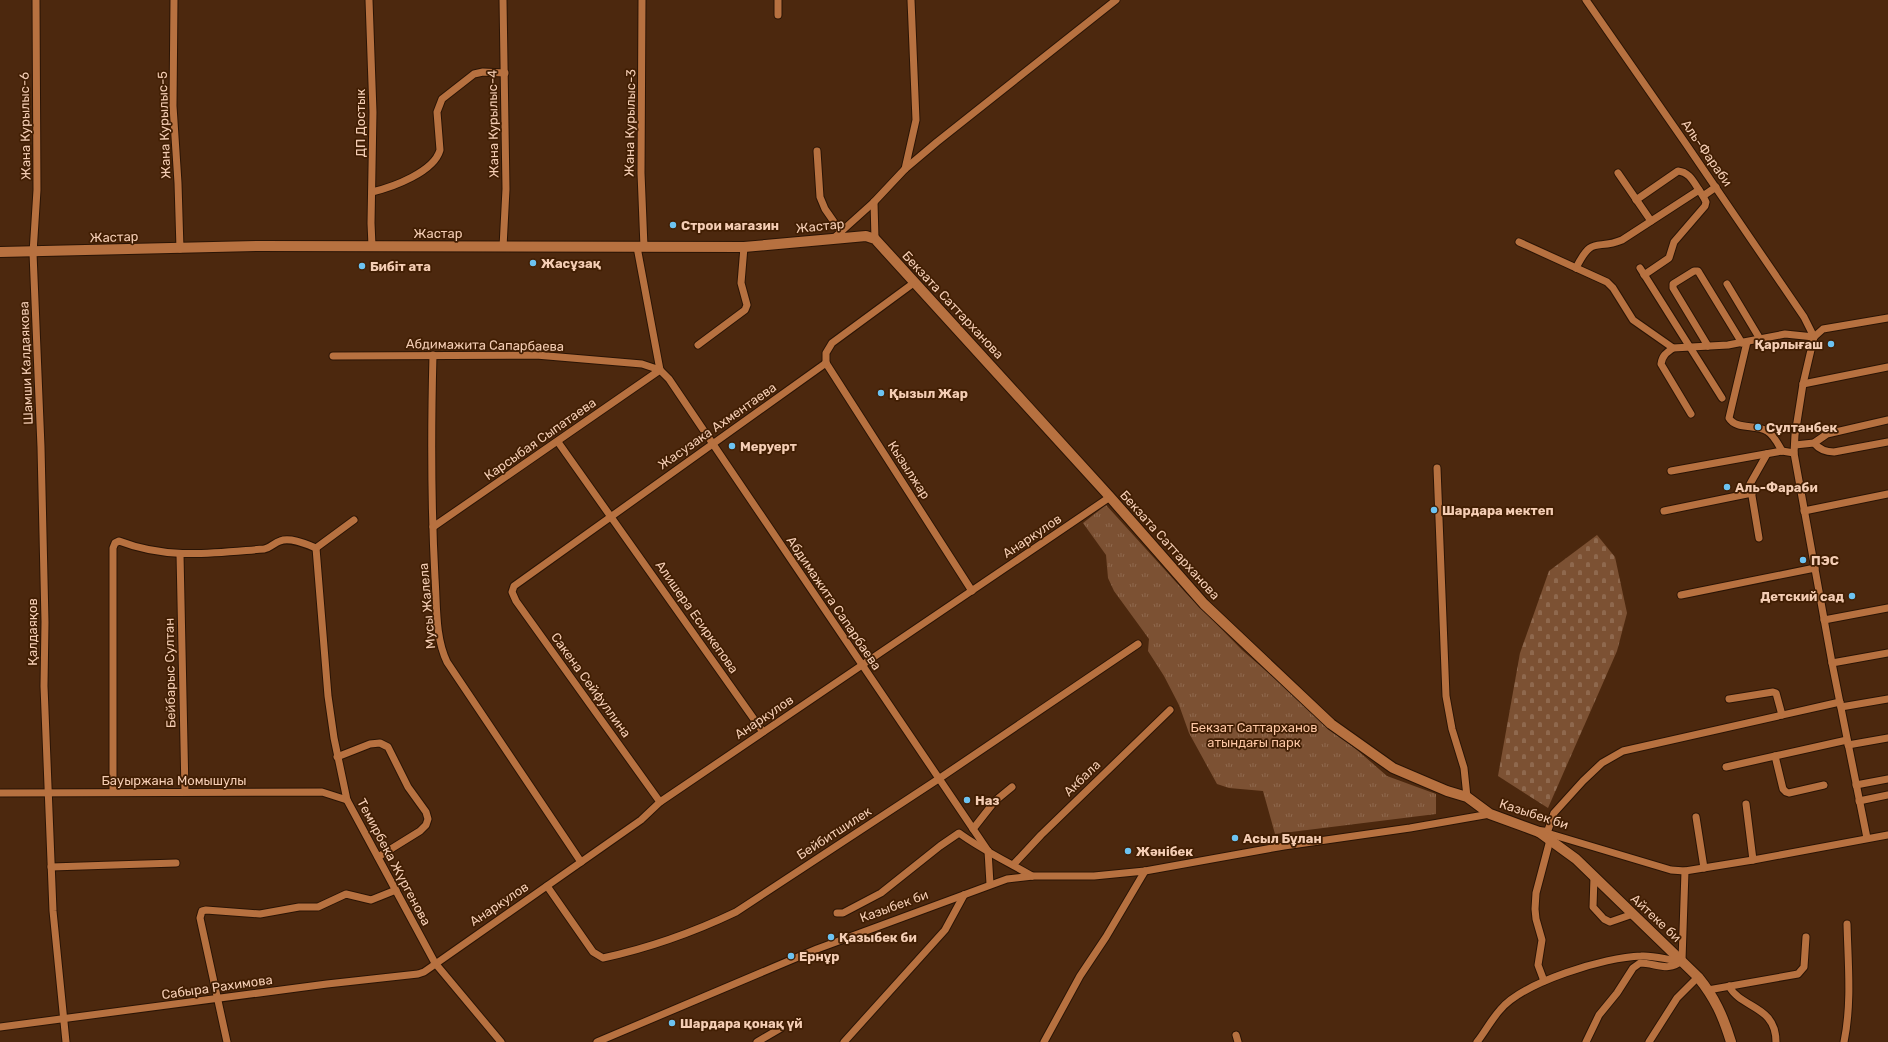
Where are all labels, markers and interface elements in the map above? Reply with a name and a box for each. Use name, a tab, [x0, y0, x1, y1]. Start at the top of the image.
street label: Жана Курылыс-3	[622, 69, 638, 177]
street label: Жана Курылыс-4	[485, 70, 501, 178]
street label: Жана Курылыс-5	[155, 71, 173, 179]
street label: Жана Курылыс-6	[17, 72, 33, 180]
street label: ДП Достык	[353, 89, 368, 157]
street label: Аль-Фараби	[1679, 117, 1735, 189]
street label: Жастар	[795, 216, 845, 236]
place label: Строи магазин	[681, 218, 779, 233]
marker: Строи магазин	[668, 220, 678, 230]
street label: Жастар	[414, 226, 463, 241]
street label: Жастар	[89, 229, 139, 245]
street label: Бекзата Саттарханова	[899, 248, 1007, 362]
place label: Жасұзақ	[541, 256, 602, 271]
marker: Жасұзақ	[528, 258, 538, 268]
place label: Бибіт ата	[370, 259, 431, 274]
marker: Бибіт ата	[357, 261, 367, 271]
street label: Шамши Калдаякова	[16, 301, 36, 425]
street label: Абдимажита Сапарбаева	[406, 336, 564, 354]
place label: Қарлығаш	[1754, 337, 1823, 352]
marker: Қарлығаш	[1826, 339, 1836, 349]
street label: Жасузака Ахментаева	[655, 379, 779, 473]
place label: Қызыл Жар	[889, 386, 968, 401]
marker: Қызыл Жар	[876, 388, 886, 398]
street label: Карсыбая Сыпатаева	[481, 395, 599, 483]
place label: Сұлтанбек	[1766, 420, 1838, 435]
marker: Сұлтанбек	[1753, 422, 1763, 432]
street label: Кызылжар	[885, 438, 933, 502]
place label: Меруерт	[740, 439, 797, 454]
marker: Меруерт	[727, 441, 737, 451]
place label: Аль-Фараби	[1735, 480, 1818, 495]
marker: Аль-Фараби	[1722, 482, 1732, 492]
street label: Бекзата Саттарханова	[1117, 487, 1223, 603]
place label: Шардара мектеп	[1442, 503, 1554, 518]
marker: Шардара мектеп	[1429, 505, 1439, 515]
street label: Анаркулов	[1000, 511, 1064, 561]
street label: Абдимажита Сапарбаева	[784, 533, 884, 673]
place label: ПЭС	[1811, 553, 1839, 568]
marker: ПЭС	[1798, 555, 1808, 565]
street label: Алишера Есиркепова	[652, 558, 742, 676]
street label: Мусы Жалела	[416, 562, 438, 650]
place label: Детский сад	[1760, 589, 1844, 604]
marker: Детский сад	[1847, 591, 1857, 601]
street label: Қалдаяқов	[25, 598, 40, 666]
street label: Бейбарыс Султан	[162, 618, 178, 728]
street label: Сакена Сейфуллина	[548, 630, 634, 740]
street label: Анаркулов	[732, 692, 796, 742]
park label: Бекзат Саттарханов атындағы парк	[1190, 720, 1318, 750]
street label: Акбала	[1061, 757, 1103, 799]
street label: Бауыржана Момышулы	[102, 773, 246, 788]
place label: Наз	[975, 793, 1000, 808]
marker: Наз	[962, 795, 972, 805]
street label: Темирбека Жүргенова	[354, 796, 434, 928]
street label: Казыбек би	[1498, 796, 1570, 832]
street label: Бейбитшилек	[794, 803, 874, 863]
place label: Асыл Бұлан	[1243, 831, 1322, 846]
marker: Асыл Бұлан	[1230, 833, 1240, 843]
place label: Жәнібек	[1136, 844, 1193, 859]
marker: Жәнібек	[1123, 846, 1133, 856]
street label: Анаркулов	[467, 879, 531, 929]
street label: Казыбек би	[858, 887, 930, 925]
street label: Айтеке би	[1628, 891, 1684, 945]
place label: Қазыбек би	[839, 930, 917, 945]
marker: Қазыбек би	[826, 932, 836, 942]
place label: Ернұр	[799, 949, 839, 964]
marker: Ернұр	[786, 951, 796, 961]
street label: Сабыра Рахимова	[161, 972, 273, 1002]
place label: Шардара қонақ үй	[680, 1016, 802, 1031]
marker: Шардара қонақ үй	[667, 1018, 677, 1028]

